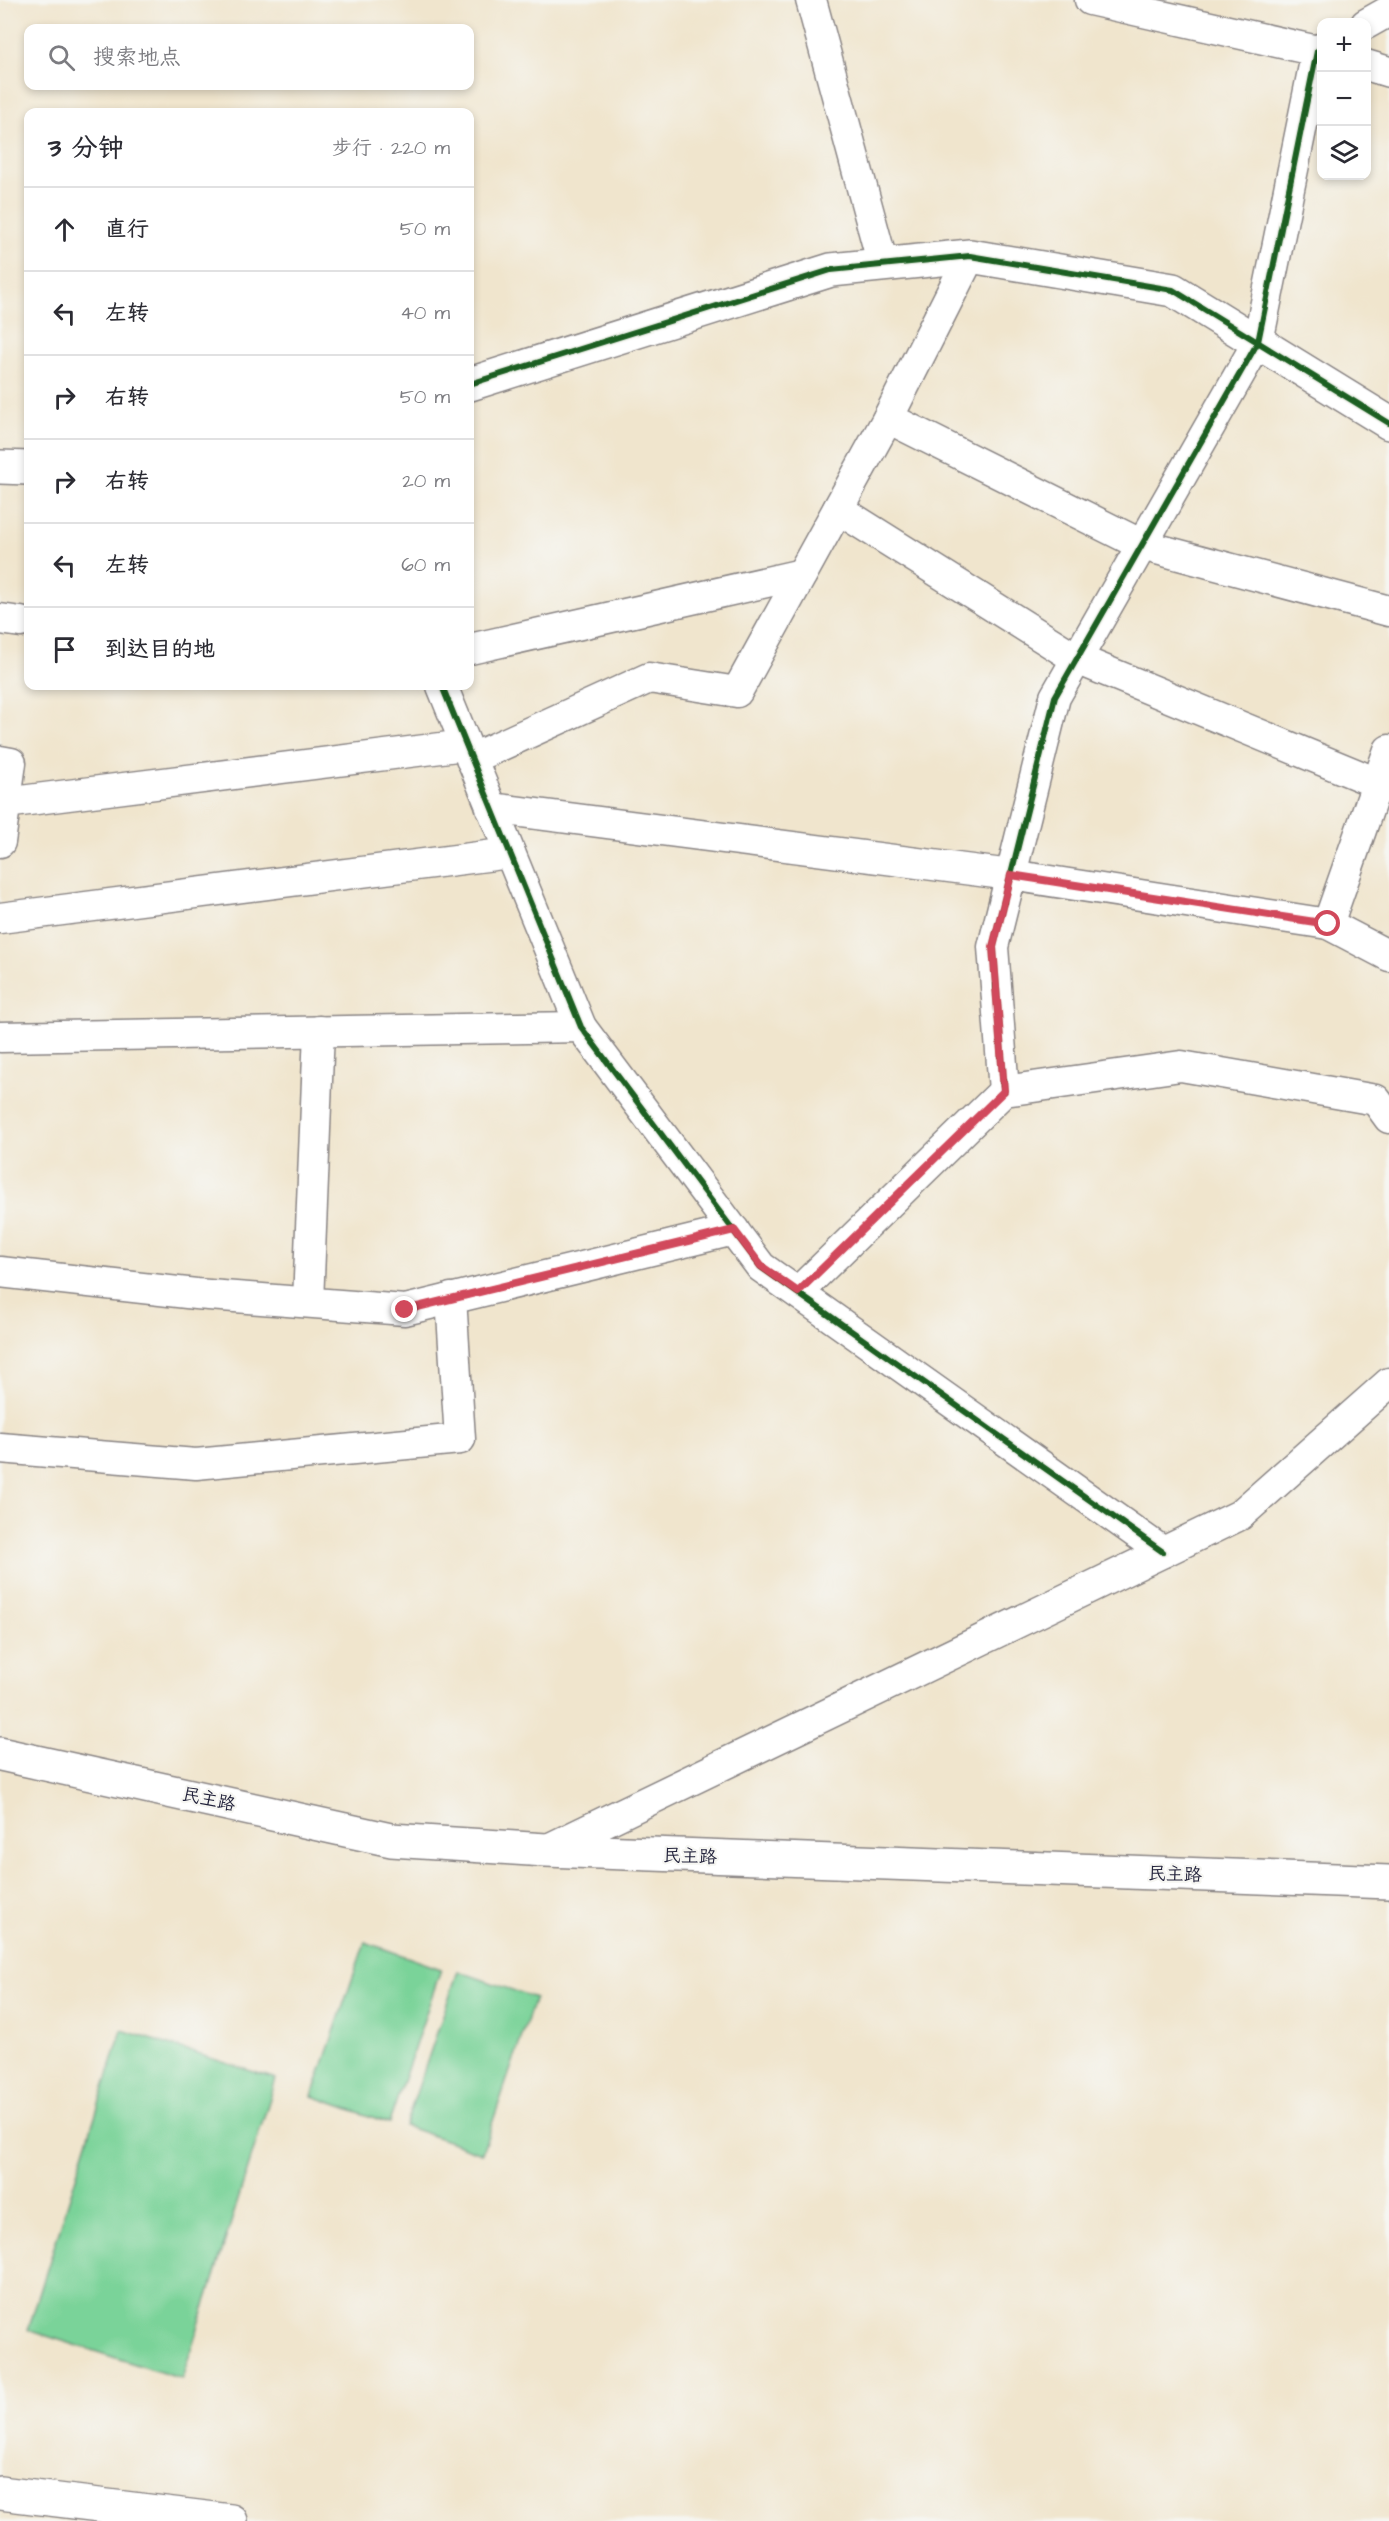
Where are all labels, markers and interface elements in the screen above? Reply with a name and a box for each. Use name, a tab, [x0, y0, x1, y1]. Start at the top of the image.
map controls	[1317, 18, 1371, 180]
button: +	[1317, 18, 1371, 72]
search box	[24, 24, 474, 90]
icon: search	[45, 41, 78, 74]
text: 搜索地点	[93, 42, 181, 73]
button: −	[1317, 72, 1371, 126]
button: layers	[1317, 126, 1371, 180]
text: 3 分钟	[48, 130, 124, 166]
text: 步行 · 220 m	[332, 134, 450, 162]
icon: ahead	[48, 213, 81, 246]
text: 直行	[105, 214, 149, 245]
text: 50 m	[400, 215, 450, 243]
icon: left	[48, 297, 81, 330]
text: 左转	[105, 298, 149, 329]
text: 40 m	[400, 299, 450, 327]
icon: right	[48, 381, 81, 414]
text: 右转	[105, 382, 149, 413]
text: 50 m	[400, 383, 450, 411]
icon: right	[48, 465, 81, 498]
text: 右转	[105, 466, 149, 497]
text: 20 m	[402, 467, 450, 495]
icon: left	[48, 549, 81, 582]
text: 左转	[105, 550, 149, 581]
text: 60 m	[401, 551, 450, 579]
icon: arrive	[48, 633, 81, 666]
text: 到达目的地	[105, 634, 215, 665]
route start	[1314, 910, 1340, 936]
route end	[391, 1296, 417, 1322]
street label: 民主路	[180, 1782, 238, 1817]
street label: 民主路	[663, 1843, 717, 1870]
street label: 民主路	[1148, 1861, 1202, 1888]

